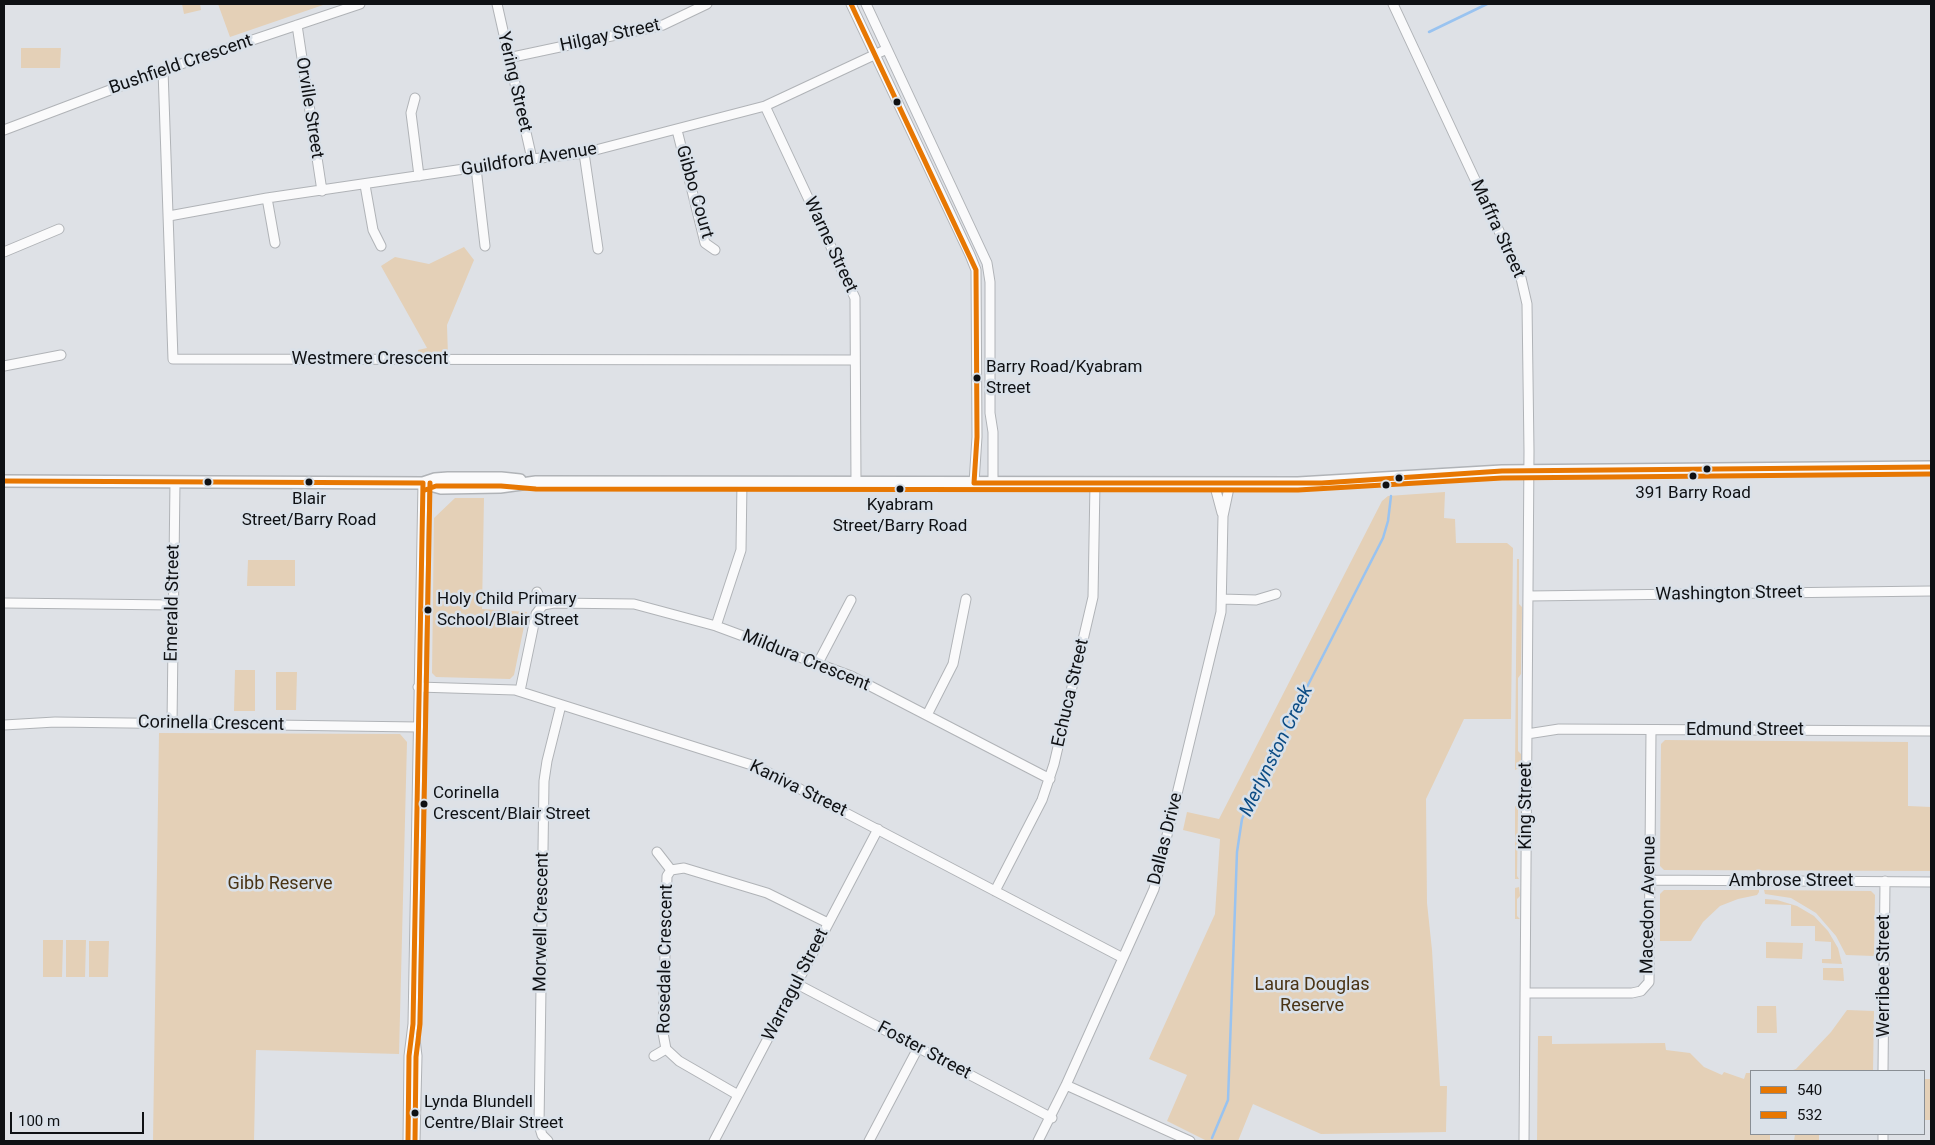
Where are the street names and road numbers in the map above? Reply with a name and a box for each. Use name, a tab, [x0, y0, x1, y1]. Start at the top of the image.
street label: Hilgay Street	[558, 15, 662, 57]
street label: Bushfield Crescent	[107, 30, 255, 100]
street label: Yering Street	[492, 30, 536, 134]
street label: Orville Street	[290, 56, 328, 160]
street label: Guildford Avenue	[460, 139, 598, 181]
street label: Gibbo Court	[670, 143, 718, 241]
street label: Maffra Street	[1465, 177, 1529, 281]
street label: Warne Street	[798, 194, 862, 296]
street label: Westmere Crescent	[292, 348, 448, 370]
street label: Emerald Street	[161, 544, 185, 662]
street label: Washington Street	[1655, 582, 1803, 606]
street label: Mildura Crescent	[739, 626, 873, 696]
street label: Echuca Street	[1048, 637, 1094, 749]
street label: Corinella Crescent	[138, 712, 284, 736]
street label: Edmund Street	[1686, 719, 1804, 741]
street label: Kaniva Street	[746, 756, 850, 822]
street label: King Street	[1515, 762, 1537, 850]
street label: Dallas Drive	[1144, 791, 1188, 887]
street label: Macedon Avenue	[1637, 836, 1661, 974]
street label: Morwell Crescent	[530, 852, 554, 992]
street label: Ambrose Street	[1729, 870, 1853, 892]
street label: Rosedale Crescent	[654, 884, 678, 1034]
street label: Werribee Street	[1873, 915, 1895, 1037]
street label: Warragul Street	[758, 925, 834, 1045]
street label: Foster Street	[874, 1017, 974, 1085]

